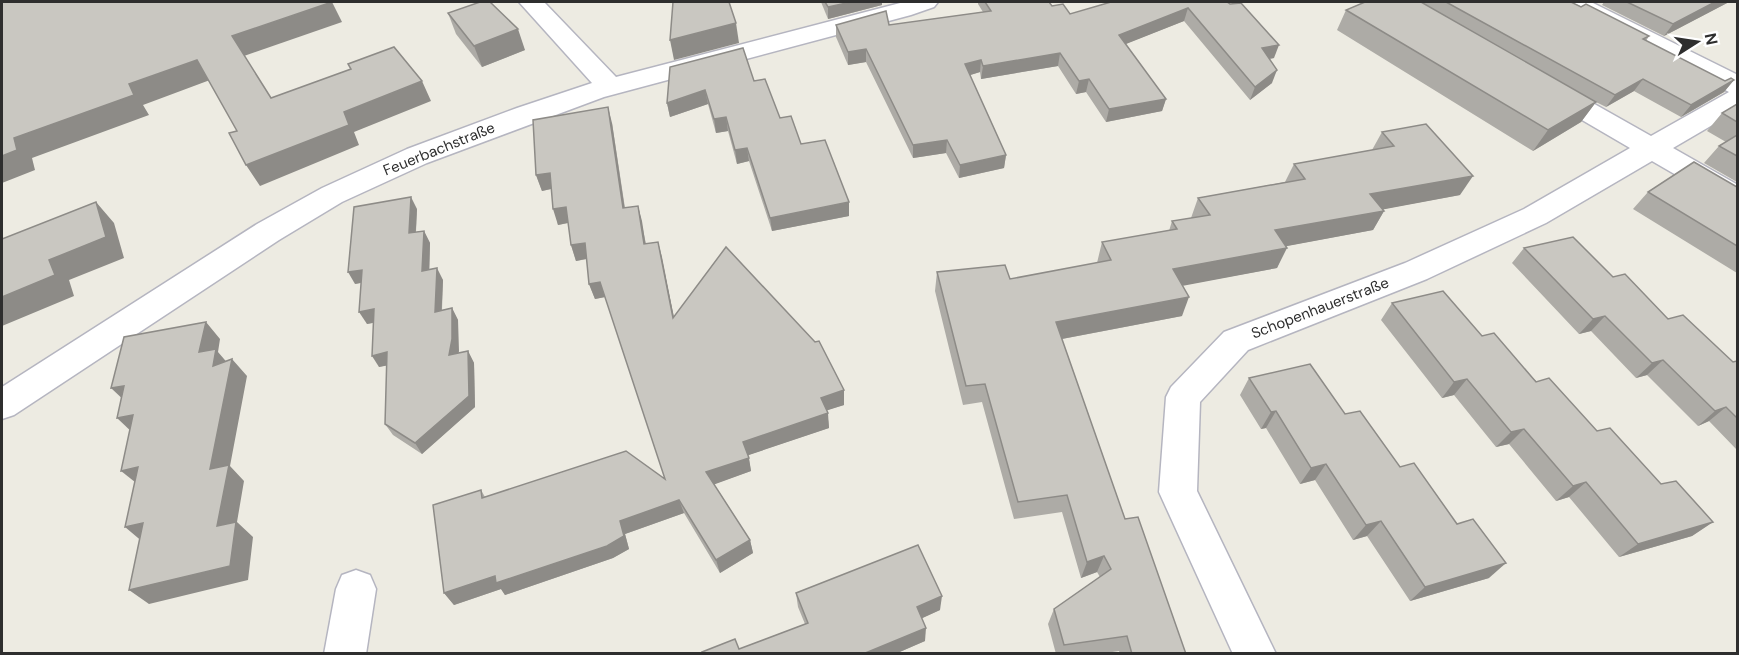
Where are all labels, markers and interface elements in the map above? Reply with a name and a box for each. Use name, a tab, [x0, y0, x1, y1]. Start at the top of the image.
north arrow	[1667, 12, 1727, 72]
text: N	[1700, 31, 1723, 47]
street label: Feuerbachstraße	[380, 118, 498, 180]
street label: Schopenhauerstraße	[1248, 273, 1392, 343]

